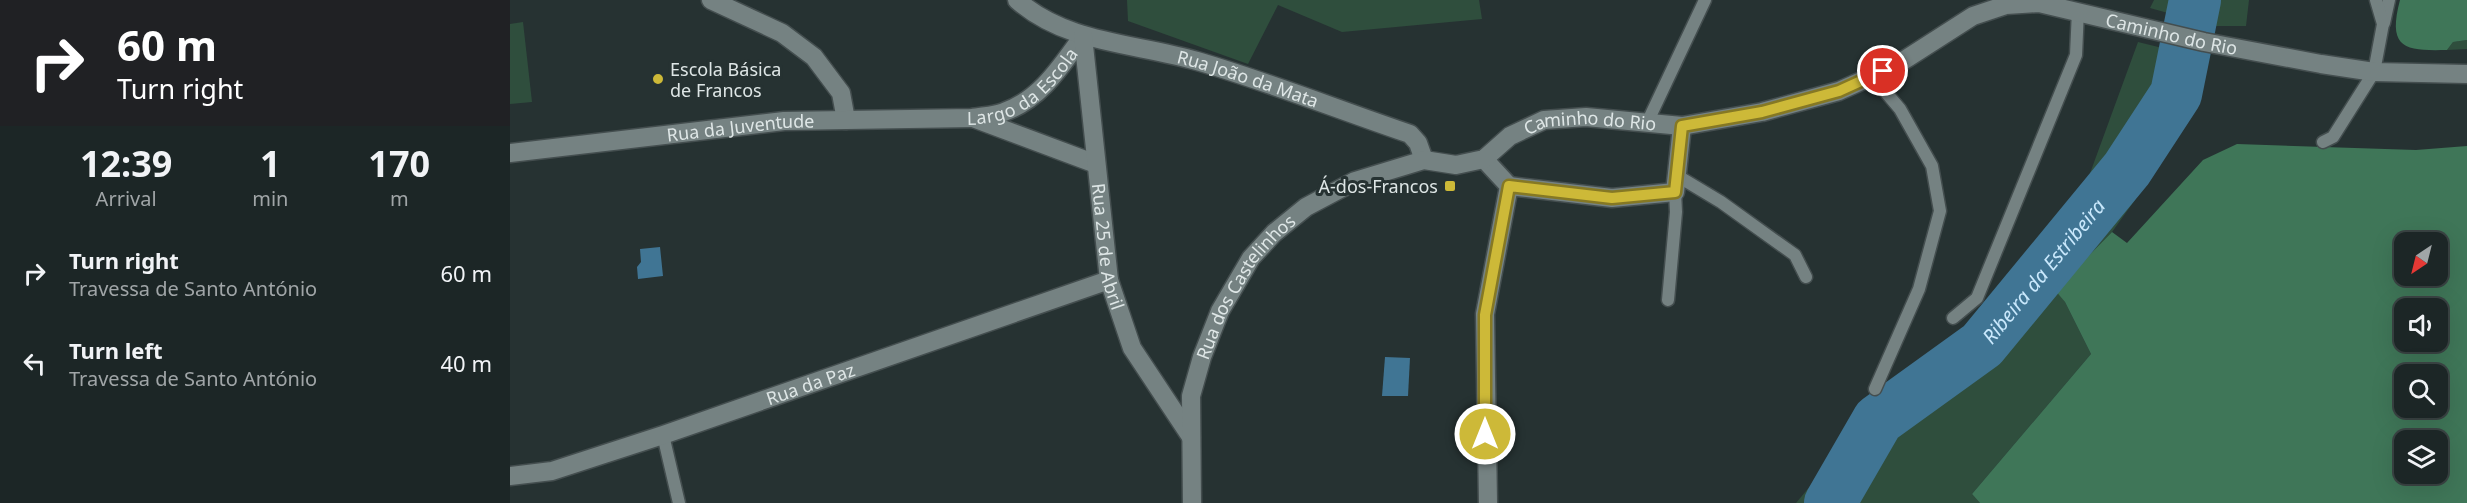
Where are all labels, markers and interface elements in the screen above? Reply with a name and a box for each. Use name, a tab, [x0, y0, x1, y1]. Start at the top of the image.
street label: Caminho do Rio	[2103, 7, 2239, 60]
text: 60 m	[117, 16, 217, 73]
icon: right	[18, 24, 96, 102]
street label: Largo da Escola	[967, 43, 1083, 130]
street label: Rua João da Mata	[1175, 44, 1322, 113]
pin	[1857, 45, 1908, 96]
icon: arrive	[1866, 54, 1899, 87]
place label: Escola Básica de Francos	[670, 57, 781, 102]
text: Turn right	[117, 70, 243, 107]
marker: Escola Básica de Francos	[651, 72, 665, 86]
street label: Caminho do Rio	[1519, 105, 1657, 140]
street label: Rua da Juventude	[665, 109, 814, 147]
text: 12:39	[80, 139, 172, 188]
text: 1	[260, 139, 281, 188]
text: 170	[368, 139, 430, 188]
place label: Á-dos-Francos	[1319, 174, 1438, 198]
marker: Á-dos-Francos	[1443, 179, 1457, 193]
street label: Rua 25 de Abril	[1087, 182, 1130, 313]
text: Arrival	[96, 185, 157, 212]
text: min	[252, 185, 288, 212]
text: m	[390, 185, 409, 212]
water label: Ribeira da Estribeira	[1975, 193, 2111, 349]
street label: Rua dos Castelinhos	[1190, 209, 1300, 363]
north arrow	[2394, 232, 2448, 286]
map controls	[2394, 232, 2448, 484]
text: Turn right	[69, 245, 179, 275]
icon: right	[18, 257, 51, 290]
text: 60 m	[441, 258, 492, 288]
text: Travessa de Santo António	[69, 275, 317, 302]
button: sound	[2394, 298, 2448, 352]
text: Turn left	[69, 335, 163, 365]
icon: left	[18, 347, 51, 380]
text: 40 m	[441, 348, 492, 378]
street label: Rua da Paz	[763, 357, 858, 410]
button: search	[2394, 364, 2448, 418]
text: Travessa de Santo António	[69, 365, 317, 392]
position arrow	[1453, 402, 1517, 466]
button: layers	[2394, 430, 2448, 484]

